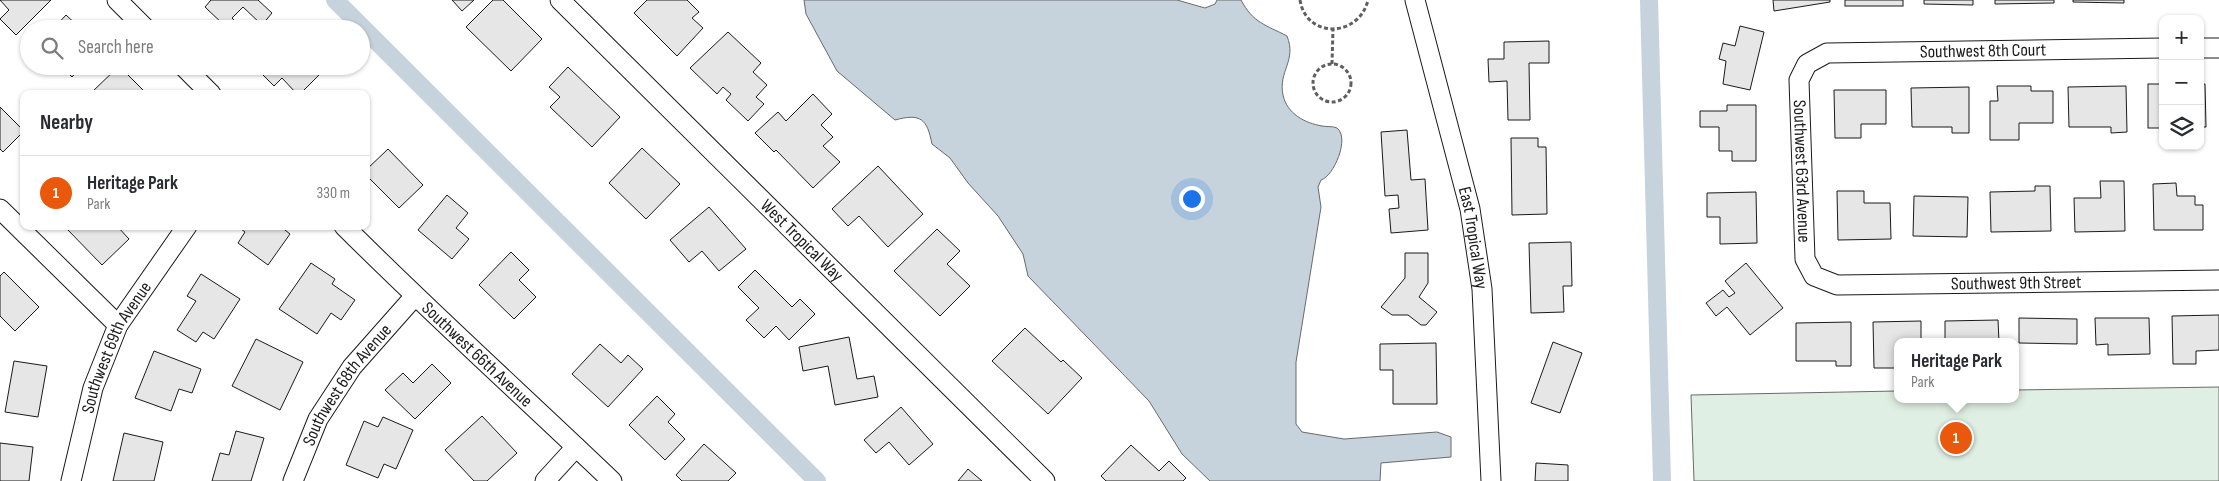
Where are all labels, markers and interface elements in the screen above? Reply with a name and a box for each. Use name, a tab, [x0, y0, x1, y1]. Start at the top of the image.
map controls	[2159, 15, 2204, 150]
button: +	[2159, 15, 2204, 60]
search box	[20, 20, 370, 75]
icon: search	[38, 34, 66, 62]
text: Search here	[78, 36, 154, 59]
street label: Southwest 8th Court	[1920, 39, 2047, 63]
button: −	[2159, 60, 2204, 105]
street label: Southwest 63rd Avenue	[1789, 99, 1815, 243]
button: layers	[2159, 105, 2204, 150]
text: Nearby	[40, 110, 93, 135]
text: Heritage Park	[87, 172, 178, 195]
text: 1	[53, 184, 59, 203]
text: 330 m	[317, 184, 350, 203]
street label: East Tropical Way	[1454, 184, 1492, 290]
your location	[1179, 186, 1205, 212]
text: Park	[87, 195, 110, 214]
street label: West Tropical Way	[756, 195, 848, 286]
street label: Southwest 9th Street	[1951, 271, 2082, 294]
street label: Southwest 69th Avenue	[77, 277, 156, 415]
street label: Southwest 66th Avenue	[418, 297, 537, 411]
street label: Southwest 68th Avenue	[298, 320, 396, 449]
popup	[1894, 338, 2019, 403]
text: Heritage Park	[1911, 350, 2002, 373]
text: Park	[1911, 373, 1934, 392]
pin: 1	[1940, 419, 1972, 457]

